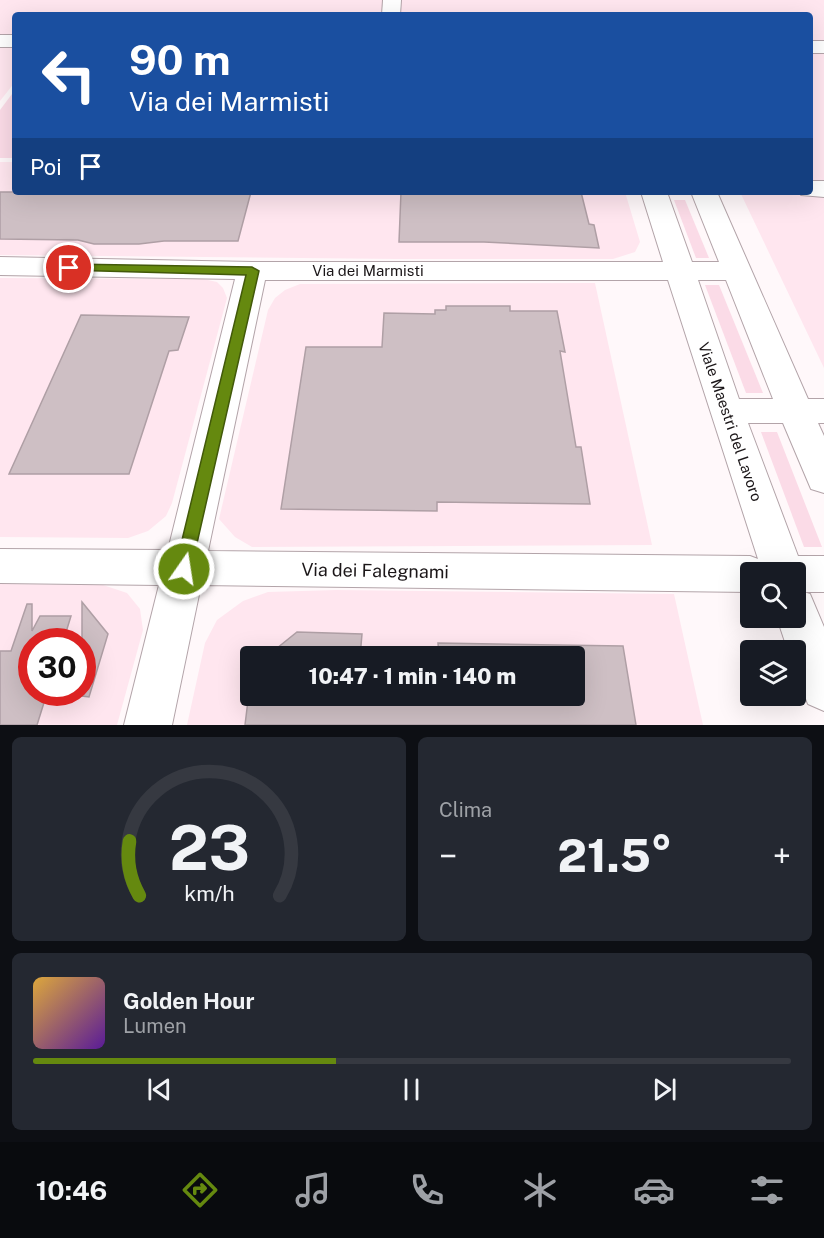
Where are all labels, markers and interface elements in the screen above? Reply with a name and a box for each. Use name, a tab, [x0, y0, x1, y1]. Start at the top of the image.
text: 90 m	[129, 35, 231, 84]
icon: left	[30, 36, 108, 114]
text: Via dei Marmisti	[129, 85, 330, 117]
icon: arrive	[74, 150, 107, 183]
text: Poi	[30, 154, 62, 180]
pin	[43, 242, 94, 293]
icon: arrive	[52, 251, 85, 284]
street label: Via dei Marmisti	[312, 262, 424, 279]
street label: Viale Maestri del Lavoro	[695, 340, 766, 503]
position arrow	[152, 537, 216, 601]
street label: Via dei Falegnami	[301, 559, 449, 582]
map controls	[740, 562, 806, 706]
button: search	[740, 562, 806, 628]
speed limit sign: 30	[18, 628, 96, 706]
button: layers	[740, 640, 806, 706]
text: 10:47 · 1 min · 140 m	[309, 663, 516, 689]
text: Clima	[439, 798, 492, 822]
text: 23	[168, 811, 250, 884]
text: 21.5°	[558, 829, 672, 882]
text: −	[439, 837, 457, 875]
text: +	[773, 837, 791, 875]
text: km/h	[184, 881, 234, 906]
text: Golden Hour	[123, 988, 254, 1014]
text: Lumen	[123, 1014, 187, 1038]
icon: previous	[143, 1073, 176, 1106]
icon: pause	[395, 1073, 428, 1106]
icon: next	[648, 1073, 681, 1106]
icon: directions	[179, 1169, 221, 1211]
icon: music	[292, 1169, 334, 1211]
icon: phone	[406, 1169, 448, 1211]
icon: climate	[519, 1169, 561, 1211]
icon: car	[633, 1169, 675, 1211]
icon: filters	[746, 1169, 788, 1211]
text: 10:46	[36, 1174, 107, 1206]

